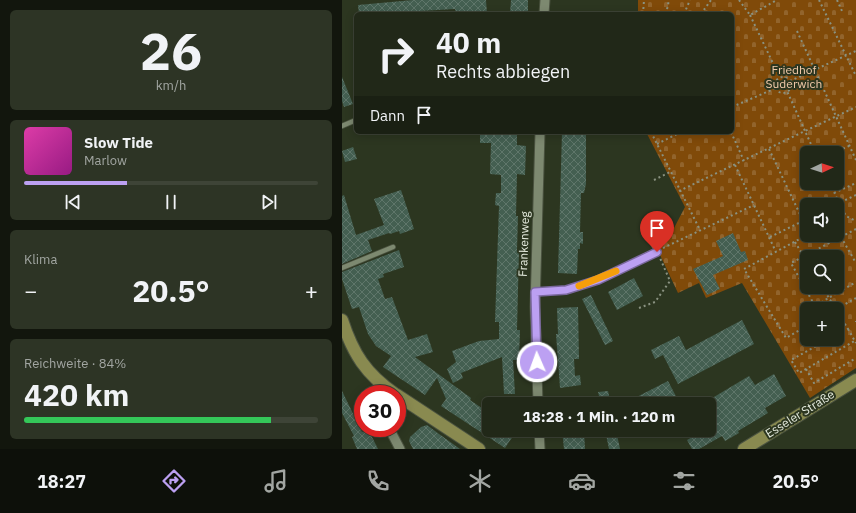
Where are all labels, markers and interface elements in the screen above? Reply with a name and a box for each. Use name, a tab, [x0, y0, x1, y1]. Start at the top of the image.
text: 26	[140, 17, 202, 84]
text: 40 m	[436, 24, 501, 61]
icon: right	[370, 28, 422, 80]
text: Rechts abbiegen	[436, 60, 570, 83]
park label: Friedhof Suderwich	[766, 62, 822, 91]
text: km/h	[156, 77, 186, 94]
icon: arrive	[413, 104, 435, 126]
text: Dann	[370, 106, 405, 125]
text: Slow Tide	[84, 133, 153, 152]
north arrow	[800, 146, 844, 190]
map controls	[800, 146, 844, 346]
text: Marlow	[84, 152, 127, 169]
icon: previous	[62, 191, 84, 213]
icon: pause	[160, 191, 182, 213]
icon: next	[258, 191, 280, 213]
button: sound	[800, 198, 844, 242]
street label: Frankenweg	[515, 210, 532, 277]
pin	[640, 211, 674, 252]
icon: arrive	[646, 217, 668, 239]
button: search	[800, 250, 844, 294]
text: Klima	[24, 251, 57, 268]
text: 20.5°	[132, 271, 210, 310]
text: −	[24, 276, 37, 305]
text: +	[305, 276, 318, 305]
button: +	[800, 302, 844, 346]
position arrow	[516, 341, 558, 383]
text: Reichweite · 84%	[24, 355, 126, 372]
text: 420 km	[24, 375, 129, 414]
speed limit sign: 30	[354, 385, 406, 437]
street label: Esseler Straße	[762, 386, 837, 441]
text: 18:28 · 1 Min. · 120 m	[523, 407, 675, 426]
icon: directions	[160, 467, 188, 495]
icon: music	[262, 467, 290, 495]
icon: phone	[364, 467, 392, 495]
icon: climate	[466, 467, 494, 495]
icon: car	[568, 467, 596, 495]
icon: filters	[670, 467, 698, 495]
text: 18:27	[37, 470, 86, 493]
text: 20.5°	[772, 470, 819, 493]

